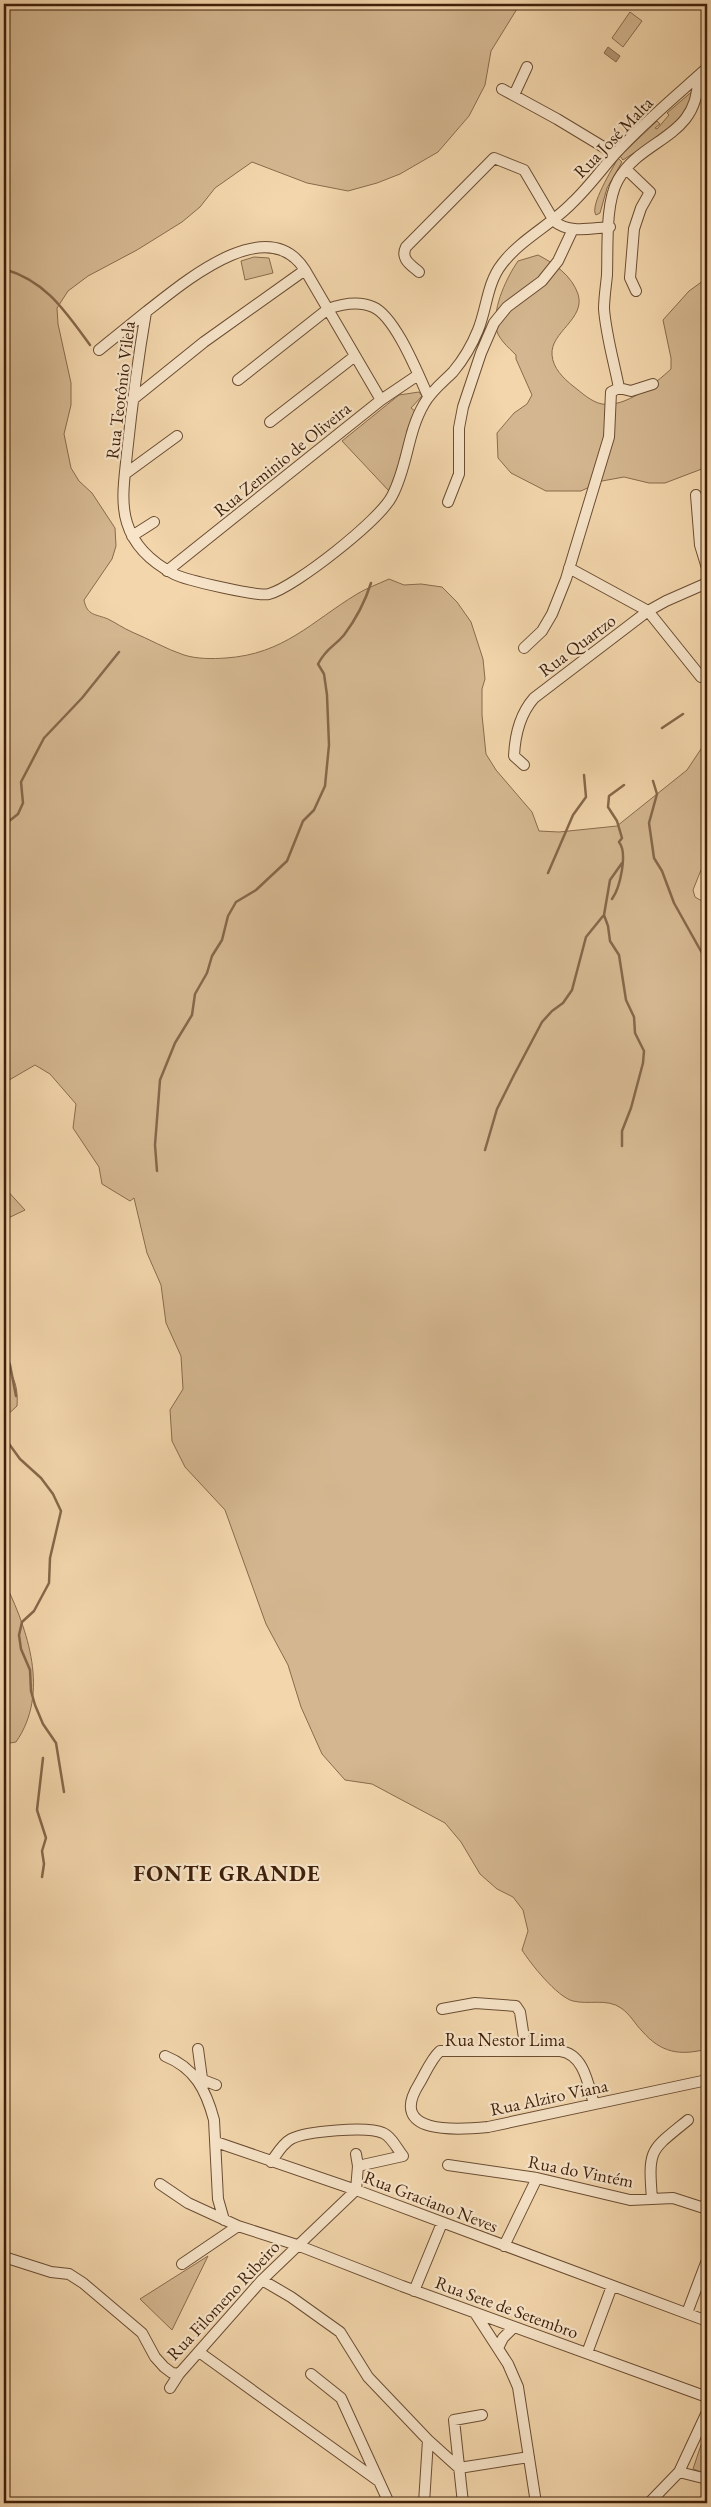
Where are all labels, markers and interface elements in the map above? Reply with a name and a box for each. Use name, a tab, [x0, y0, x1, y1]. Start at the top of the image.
street label: Rua José Malta	[568, 91, 658, 183]
street label: Rua Teotônio Vilela	[100, 319, 140, 460]
street label: Rua Zeminio de Oliveira	[209, 396, 356, 521]
street label: Rua Quartzo	[534, 608, 620, 682]
district label: FONTE GRANDE	[133, 1859, 321, 1888]
street label: Rua Nestor Lima	[445, 2028, 566, 2051]
street label: Rua Alziro Viana	[488, 2073, 611, 2121]
street label: Rua do Vintém	[526, 2149, 636, 2193]
street label: Rua Graciano Neves	[361, 2165, 502, 2237]
street label: Rua Filomeno Ribeiro	[161, 2235, 285, 2365]
street label: Rua Sete de Setembro	[432, 2270, 582, 2344]

